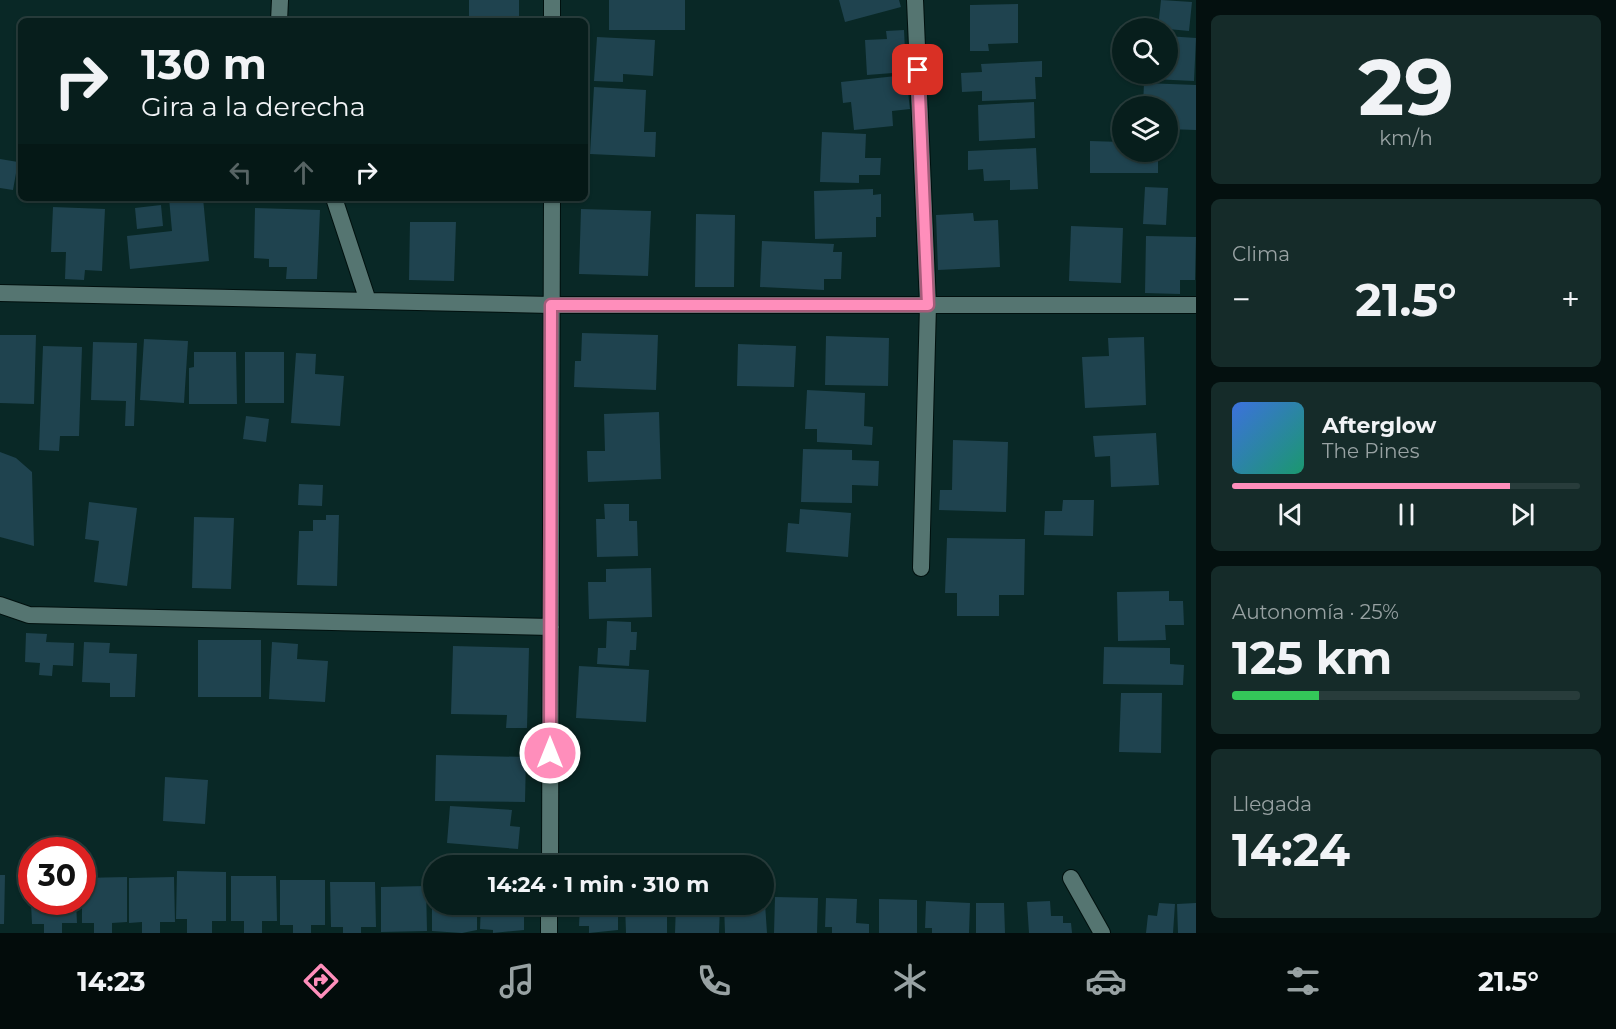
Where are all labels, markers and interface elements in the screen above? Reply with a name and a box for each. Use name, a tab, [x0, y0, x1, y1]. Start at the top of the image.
map controls	[1112, 18, 1178, 162]
button: search	[1112, 18, 1178, 84]
text: 130 m	[141, 38, 267, 90]
text: 29	[1358, 39, 1454, 135]
icon: right	[42, 42, 120, 120]
pin	[892, 44, 943, 95]
icon: arrive	[901, 53, 934, 86]
text: Gira a la derecha	[141, 90, 366, 123]
button: layers	[1112, 96, 1178, 162]
text: km/h	[1379, 126, 1433, 150]
icon: left	[224, 156, 257, 189]
icon: ahead	[287, 156, 320, 189]
icon: right	[350, 156, 383, 189]
text: Clima	[1232, 242, 1290, 266]
text: 21.5°	[1355, 272, 1457, 327]
text: −	[1232, 279, 1251, 319]
text: +	[1561, 279, 1580, 319]
text: Afterglow	[1322, 412, 1436, 439]
text: The Pines	[1322, 439, 1419, 463]
icon: previous	[1274, 498, 1307, 531]
icon: pause	[1390, 498, 1423, 531]
icon: next	[1506, 498, 1539, 531]
text: Autonomía · 25%	[1232, 600, 1399, 624]
text: 125 km	[1232, 630, 1392, 685]
position arrow	[518, 721, 582, 785]
text: Llegada	[1232, 792, 1312, 816]
text: 14:24	[1232, 822, 1350, 877]
speed limit sign: 30	[18, 837, 96, 915]
text: 14:24 · 1 min · 310 m	[488, 871, 709, 898]
icon: directions	[300, 960, 342, 1002]
icon: music	[496, 960, 538, 1002]
icon: phone	[693, 960, 735, 1002]
icon: climate	[889, 960, 931, 1002]
icon: car	[1085, 960, 1127, 1002]
icon: filters	[1282, 960, 1324, 1002]
text: 14:23	[77, 965, 146, 998]
text: 21.5°	[1478, 965, 1539, 998]

